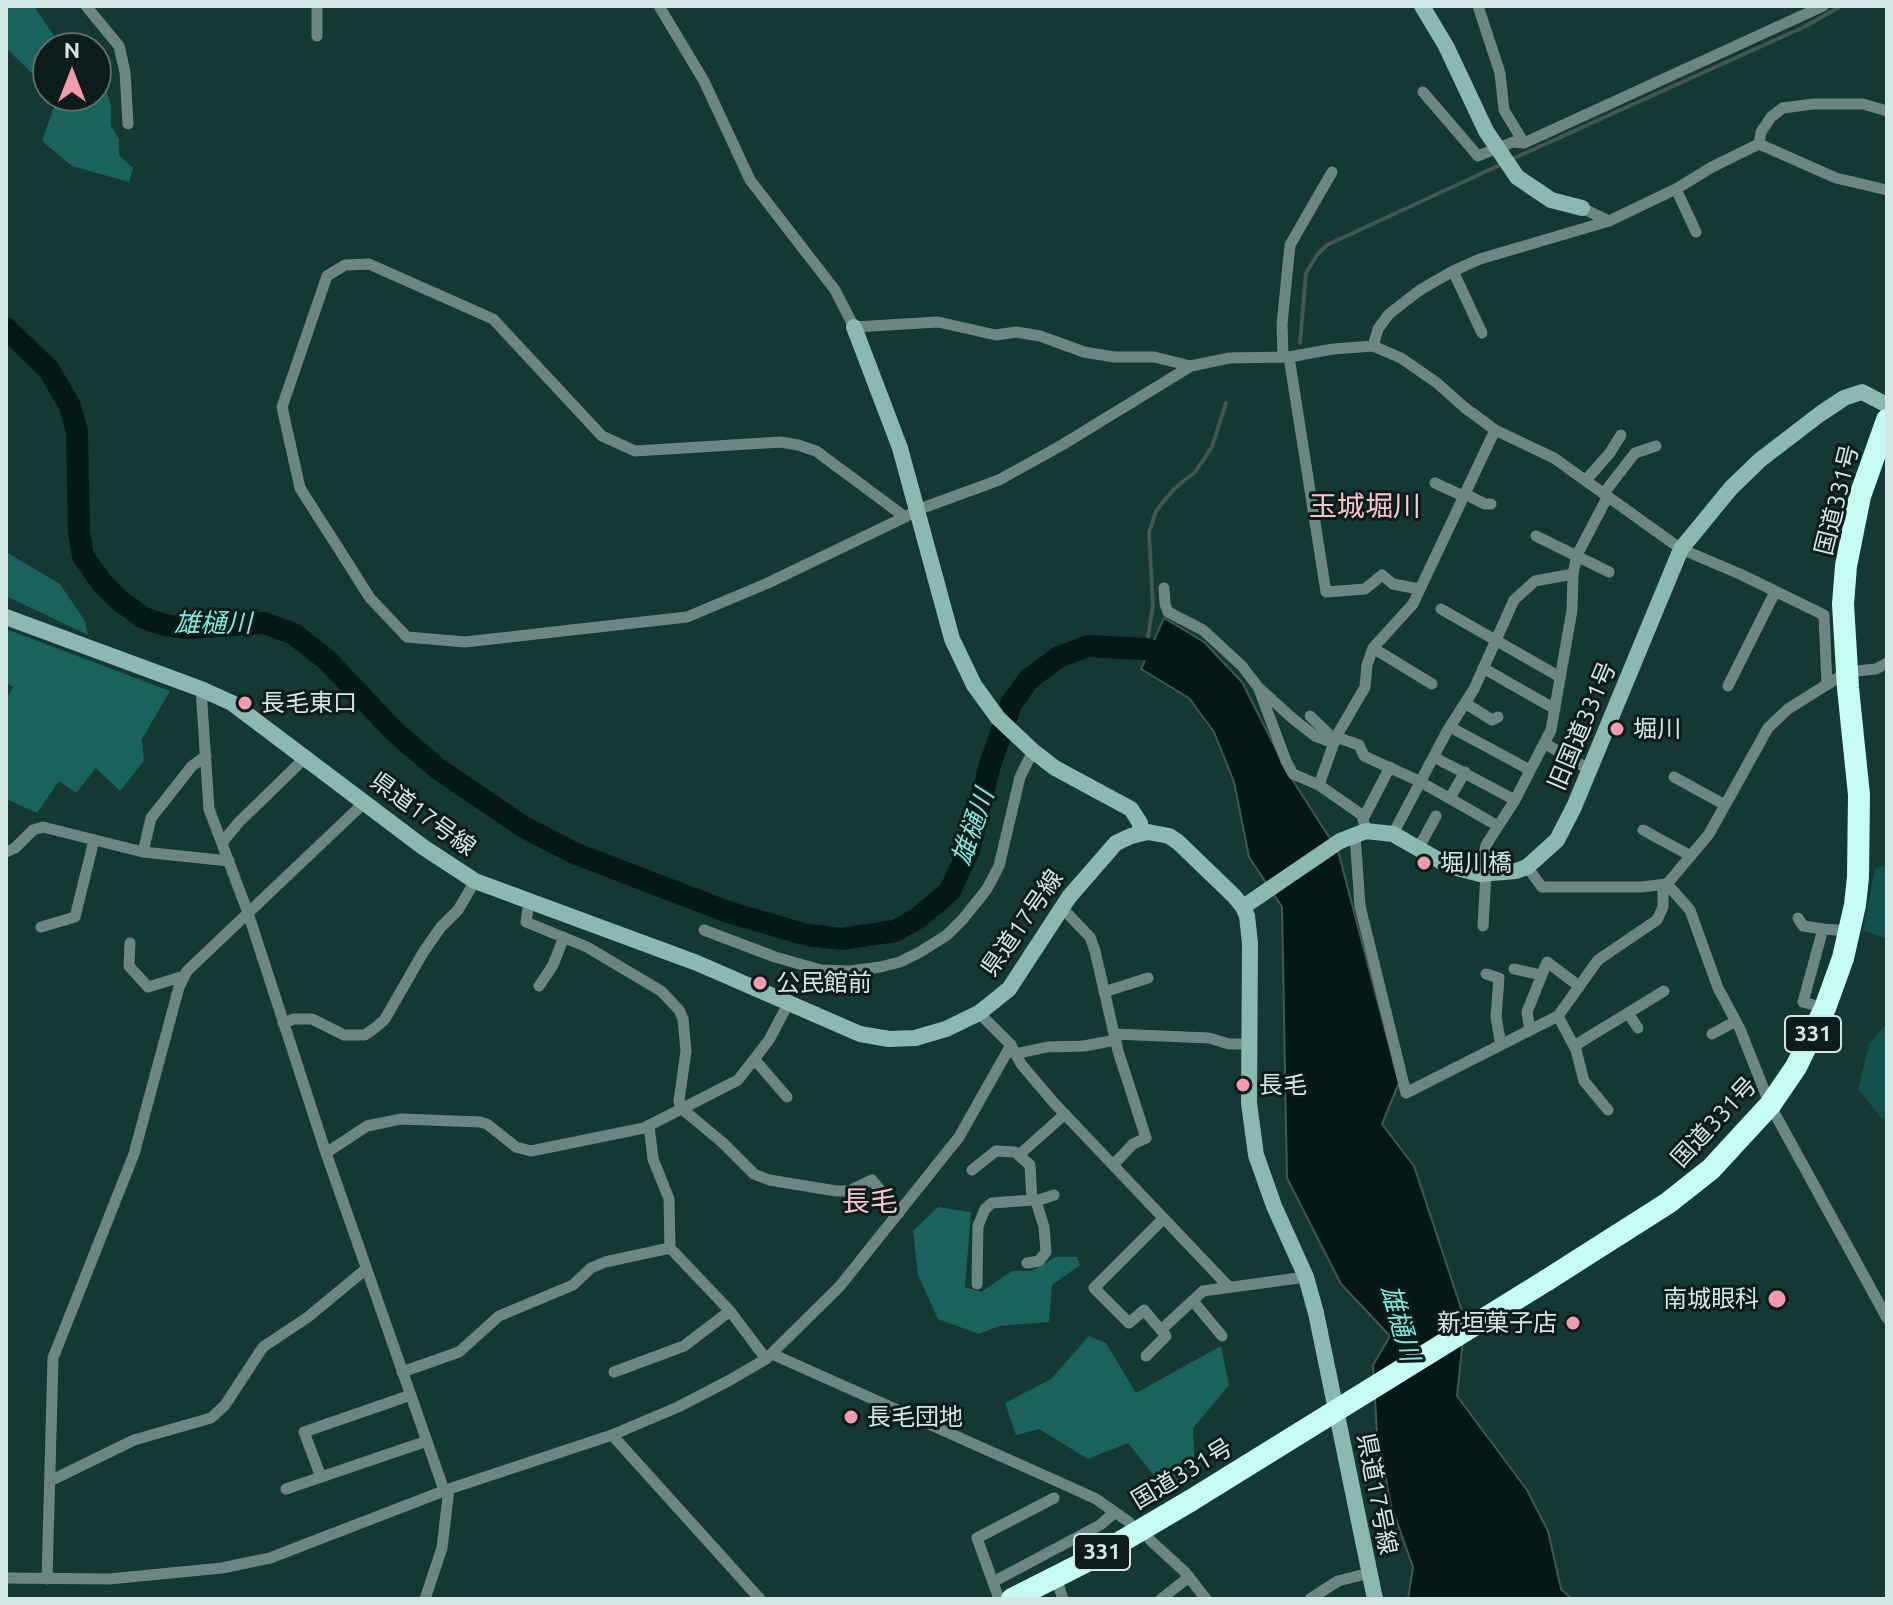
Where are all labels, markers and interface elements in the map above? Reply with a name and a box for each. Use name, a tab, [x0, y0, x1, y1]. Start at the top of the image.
north arrow	[32, 32, 112, 112]
text: N	[64, 37, 80, 62]
street label: 国道331号	[1809, 442, 1865, 558]
district label: 玉城堀川	[1309, 490, 1421, 524]
water label: 雄樋川	[174, 607, 252, 639]
street label: 旧国道331号	[1542, 657, 1622, 795]
place label: 長毛東口	[261, 689, 357, 717]
marker: 長毛東口	[236, 694, 254, 712]
place label: 堀川	[1633, 715, 1681, 743]
marker: 堀川	[1608, 720, 1626, 738]
street label: 県道17号線	[365, 766, 481, 862]
water label: 雄樋川	[946, 785, 1000, 869]
place label: 堀川橋	[1440, 849, 1512, 877]
marker: 堀川橋	[1415, 854, 1433, 872]
street label: 県道17号線	[975, 864, 1069, 982]
place label: 公民館前	[776, 969, 872, 997]
marker: 公民館前	[751, 974, 769, 992]
road number: 331	[1785, 1016, 1841, 1052]
place label: 長毛	[1259, 1071, 1307, 1099]
street label: 国道331号	[1665, 1071, 1763, 1173]
marker: 長毛	[1234, 1076, 1252, 1094]
district label: 長毛	[842, 1185, 898, 1219]
water label: 雄樋川	[1374, 1281, 1426, 1365]
place label: 南城眼科	[1663, 1285, 1759, 1313]
marker: 南城眼科	[1766, 1288, 1788, 1310]
place label: 新垣菓子店	[1437, 1309, 1557, 1337]
marker: 新垣菓子店	[1564, 1314, 1582, 1332]
place label: 長毛団地	[867, 1403, 963, 1431]
marker: 長毛団地	[842, 1408, 860, 1426]
street label: 県道17号線	[1351, 1431, 1403, 1557]
street label: 国道331号	[1126, 1433, 1238, 1515]
road number: 331	[1074, 1534, 1130, 1570]

